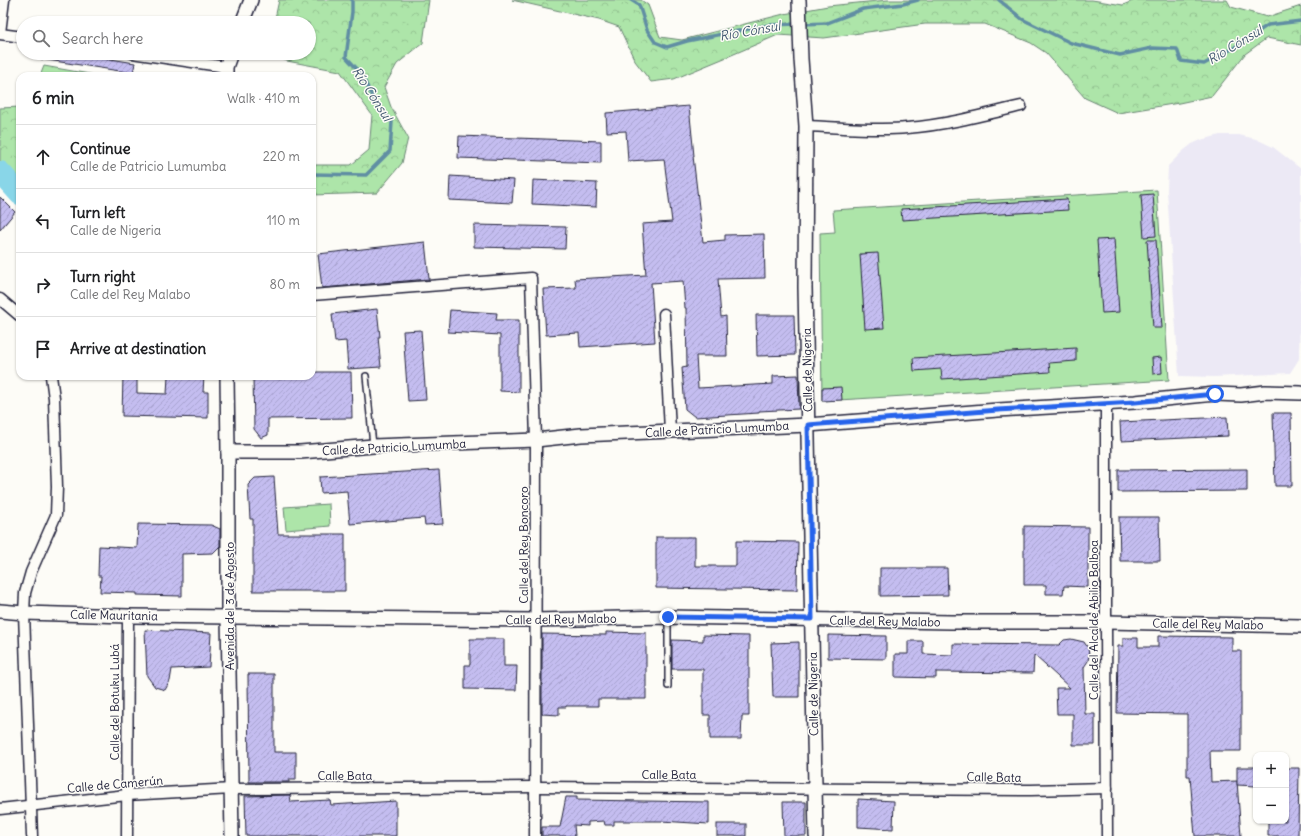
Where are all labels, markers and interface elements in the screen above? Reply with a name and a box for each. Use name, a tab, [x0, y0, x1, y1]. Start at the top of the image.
search box	[16, 16, 316, 60]
water label: Río Cónsul	[718, 17, 784, 45]
water label: Río Cónsul	[1204, 21, 1267, 68]
icon: search	[30, 27, 52, 49]
text: Search here	[62, 29, 143, 48]
water label: Río Cónsul	[348, 64, 397, 126]
text: 6 min	[32, 87, 74, 109]
text: Walk · 410 m	[227, 90, 300, 107]
text: Continue	[70, 139, 131, 158]
icon: ahead	[32, 146, 54, 168]
text: 220 m	[263, 148, 300, 165]
text: Calle de Patricio Lumumba	[70, 158, 226, 175]
text: Turn left	[70, 203, 125, 222]
icon: left	[32, 210, 54, 232]
text: 110 m	[267, 212, 300, 229]
text: Calle de Nigeria	[70, 222, 161, 239]
text: Turn right	[70, 267, 135, 286]
icon: right	[32, 274, 54, 296]
text: 80 m	[269, 276, 300, 293]
text: Calle del Rey Malabo	[70, 286, 191, 303]
street label: Calle de Nigeria	[799, 328, 815, 412]
icon: arrive	[32, 338, 54, 360]
text: Arrive at destination	[70, 339, 206, 358]
route start	[1206, 385, 1224, 403]
street label: Calle de Patricio Lumumba	[645, 418, 790, 440]
street label: Calle de Patricio Lumumba	[322, 436, 467, 458]
street label: Calle del Rey Boncoro	[516, 486, 531, 604]
street label: Calle del Alcalde Abilio Balboa	[1086, 540, 1101, 700]
street label: Avenida del 3 de Agosto	[222, 541, 237, 670]
street label: Calle Mauritania	[70, 607, 158, 623]
route end	[659, 608, 677, 626]
street label: Calle del Rey Malabo	[505, 611, 617, 627]
street label: Calle del Rey Malabo	[829, 613, 941, 629]
street label: Calle del Rey Malabo	[1152, 616, 1264, 632]
street label: Calle del Botuku Lubá	[107, 643, 122, 760]
street label: Calle de Nigeria	[805, 652, 821, 736]
map controls	[1253, 752, 1289, 824]
button: +	[1253, 752, 1289, 788]
street label: Calle Bata	[642, 767, 697, 782]
street label: Calle Bata	[318, 768, 373, 783]
street label: Calle Bata	[966, 769, 1022, 785]
street label: Calle de Camerún	[66, 772, 164, 796]
button: −	[1253, 788, 1289, 824]

